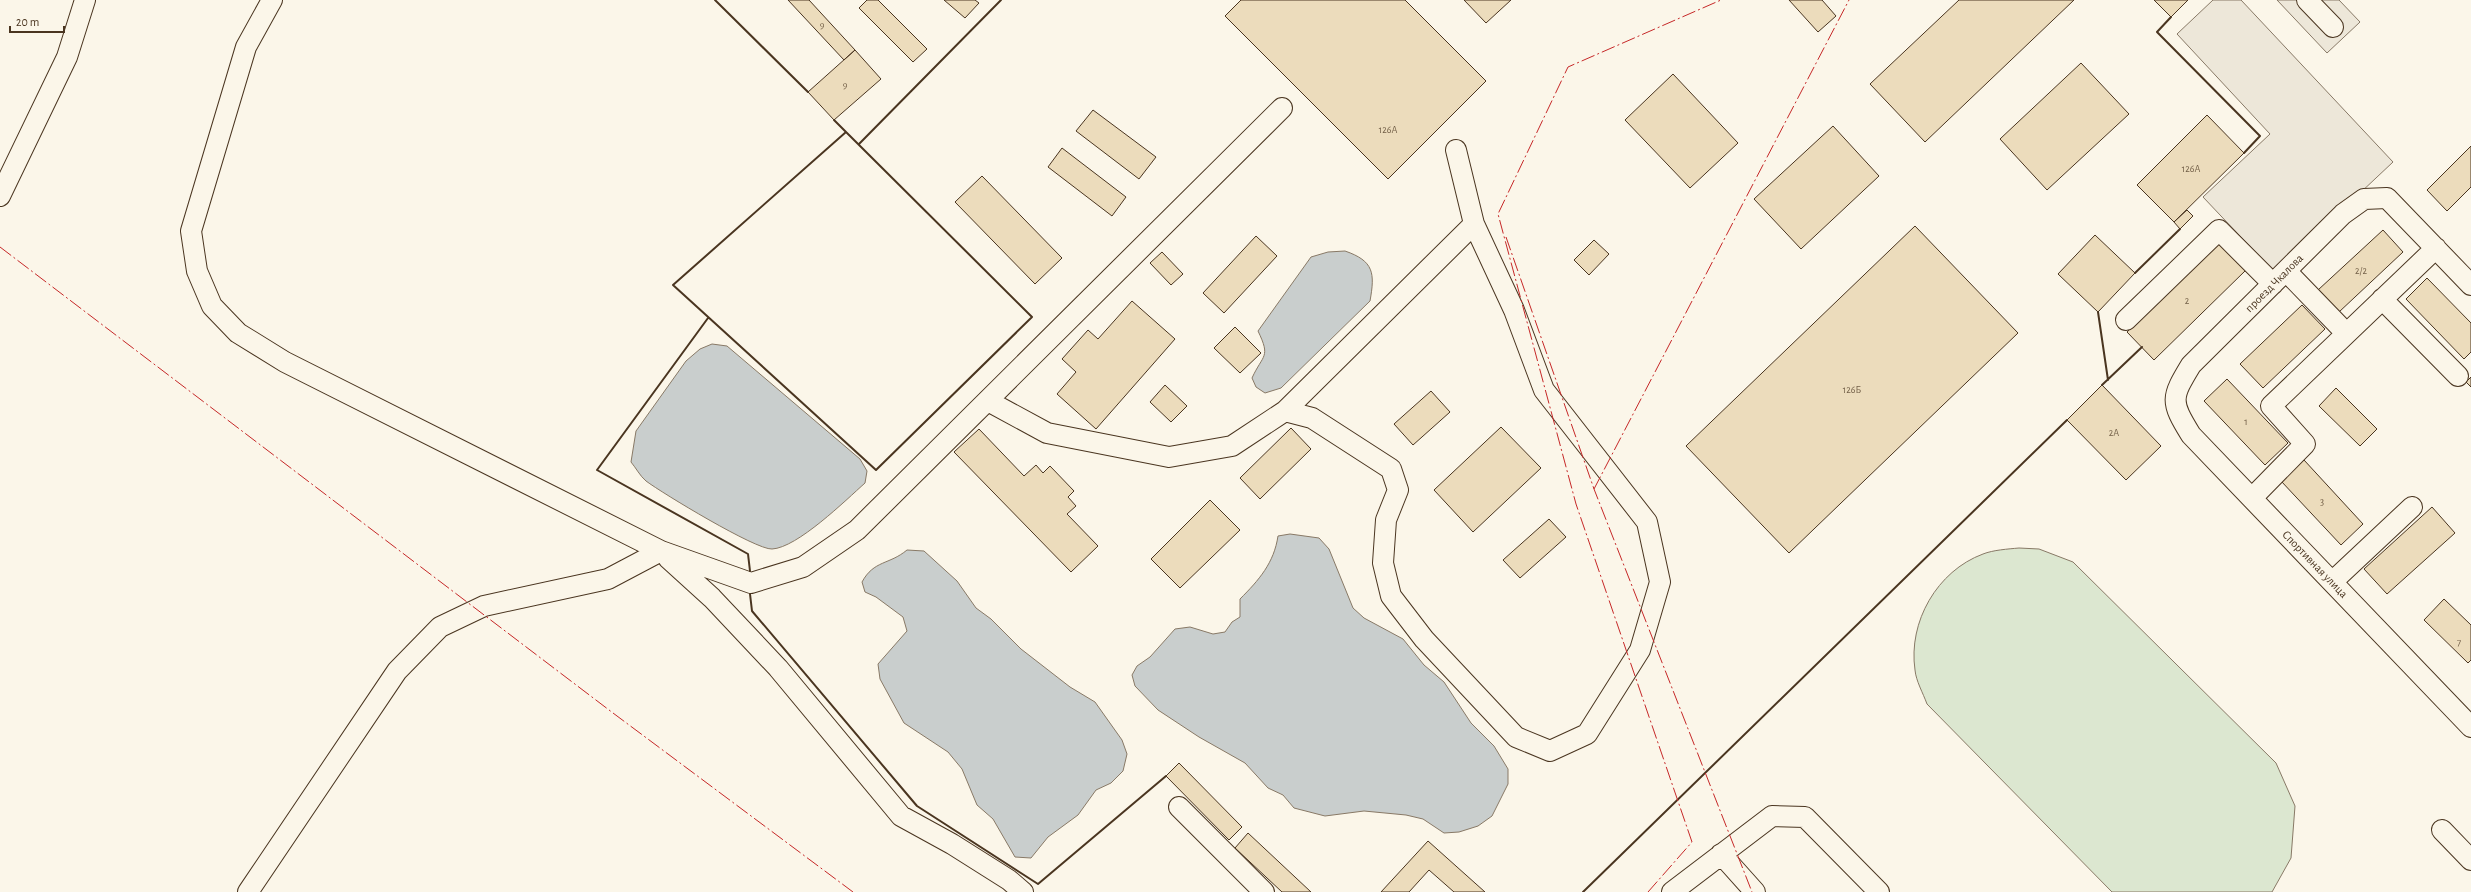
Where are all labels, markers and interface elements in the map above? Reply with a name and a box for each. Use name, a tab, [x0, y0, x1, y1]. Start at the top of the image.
scale bar	[10, 8, 64, 34]
text: 20 m	[16, 16, 39, 28]
house number: 9	[820, 20, 825, 30]
house number: 9	[843, 80, 848, 90]
house number: 126А	[1379, 125, 1397, 135]
house number: 126А	[2182, 164, 2200, 174]
street label: проезд Чкалова	[2243, 251, 2306, 314]
house number: 2/2	[2355, 266, 2367, 276]
house number: 2	[2185, 296, 2190, 306]
house number: 126Б	[1843, 385, 1861, 395]
house number: 1	[2244, 417, 2248, 427]
house number: 2А	[2109, 428, 2119, 438]
house number: 3	[2320, 497, 2324, 507]
street label: Спортивная улица	[2279, 528, 2350, 601]
house number: 7	[2457, 638, 2461, 648]

